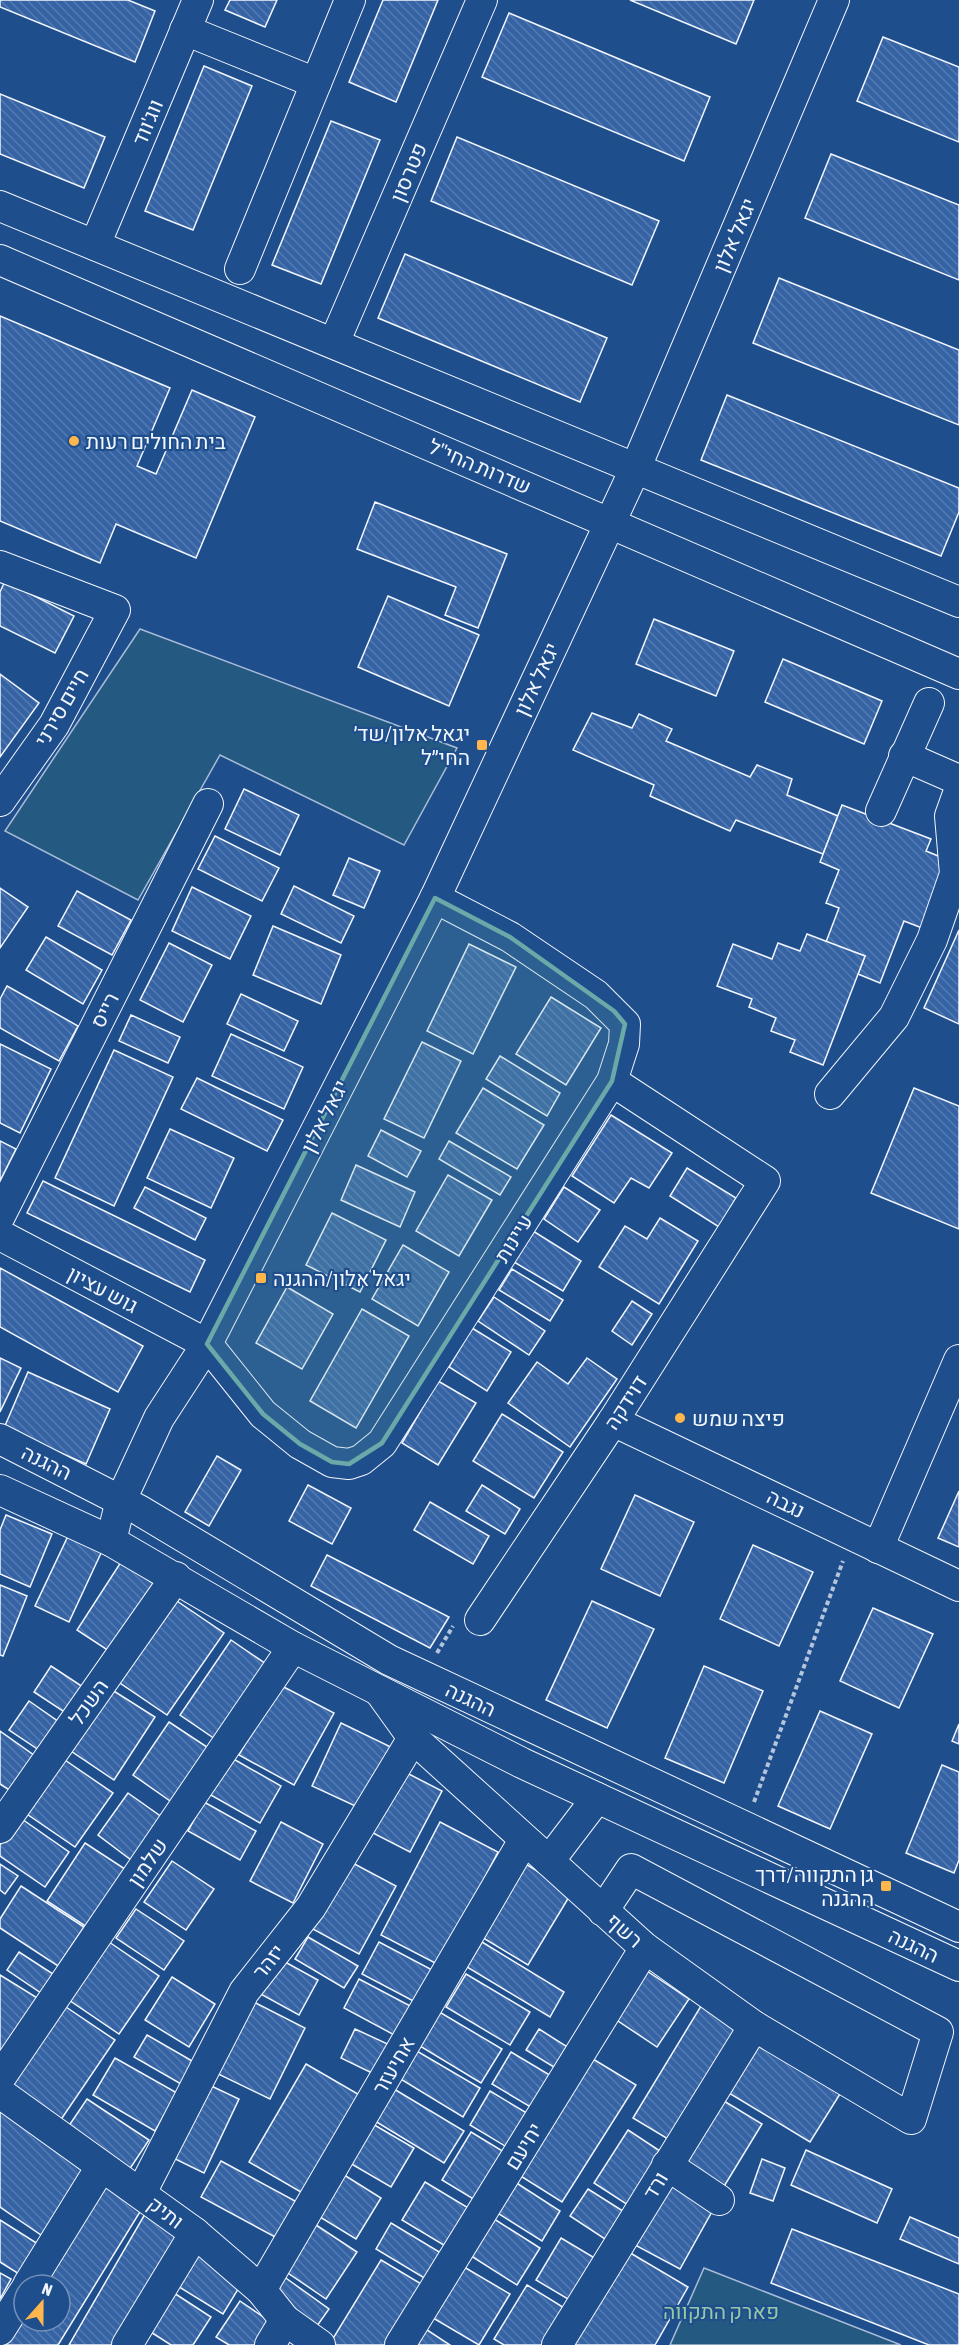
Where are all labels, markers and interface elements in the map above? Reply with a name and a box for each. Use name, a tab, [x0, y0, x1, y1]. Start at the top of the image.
street label: ווג'ווד	[127, 96, 167, 148]
street label: פטרסון	[385, 139, 431, 205]
street label: יגאל אלון	[708, 194, 760, 276]
place label: בית החולים רעות	[86, 429, 226, 453]
marker: בית החולים רעות	[67, 434, 81, 448]
street label: שדרות החי"ל	[425, 434, 535, 498]
street label: יגאל אלון	[509, 639, 563, 719]
street label: חיים סירני	[29, 664, 93, 750]
place label: יגאל אלון/שד׳ החי״ל	[354, 721, 470, 769]
marker: יגאל אלון/שד׳ החי״ל	[475, 738, 489, 752]
street label: רייס	[85, 988, 123, 1032]
street label: יגאל אלון	[296, 1076, 352, 1156]
street label: עיינות	[489, 1210, 537, 1266]
street label: גוש עציון	[64, 1261, 142, 1317]
place label: יגאל אלון/ההגנה	[273, 1266, 411, 1290]
marker: יגאל אלון/ההגנה	[254, 1271, 268, 1285]
street label: דוידקה	[599, 1370, 651, 1434]
place label: פיצה שמש	[692, 1406, 785, 1430]
marker: פיצה שמש	[673, 1411, 687, 1425]
street label: ההגנה	[18, 1440, 76, 1484]
street label: נגבה	[763, 1484, 809, 1522]
street label: השכל	[64, 1674, 112, 1730]
street label: ההגנה	[442, 1677, 500, 1721]
street label: שלמון	[122, 1833, 172, 1891]
place label: גן התקווה/דרך ההגנה	[755, 1862, 874, 1910]
marker: גן התקווה/דרך ההגנה	[879, 1879, 893, 1893]
street label: רשף	[602, 1908, 648, 1952]
street label: ההגנה	[885, 1923, 943, 1967]
street label: יזהר	[247, 1939, 289, 1983]
street label: אחיעזר	[367, 2032, 419, 2098]
street label: יחיעם	[499, 2118, 547, 2174]
street label: ורד	[638, 2167, 672, 2203]
street label: ותיק	[143, 2191, 189, 2233]
north arrow	[12, 2273, 72, 2333]
text: N	[40, 2279, 55, 2299]
park label: פארק התקווה	[663, 2299, 779, 2323]

